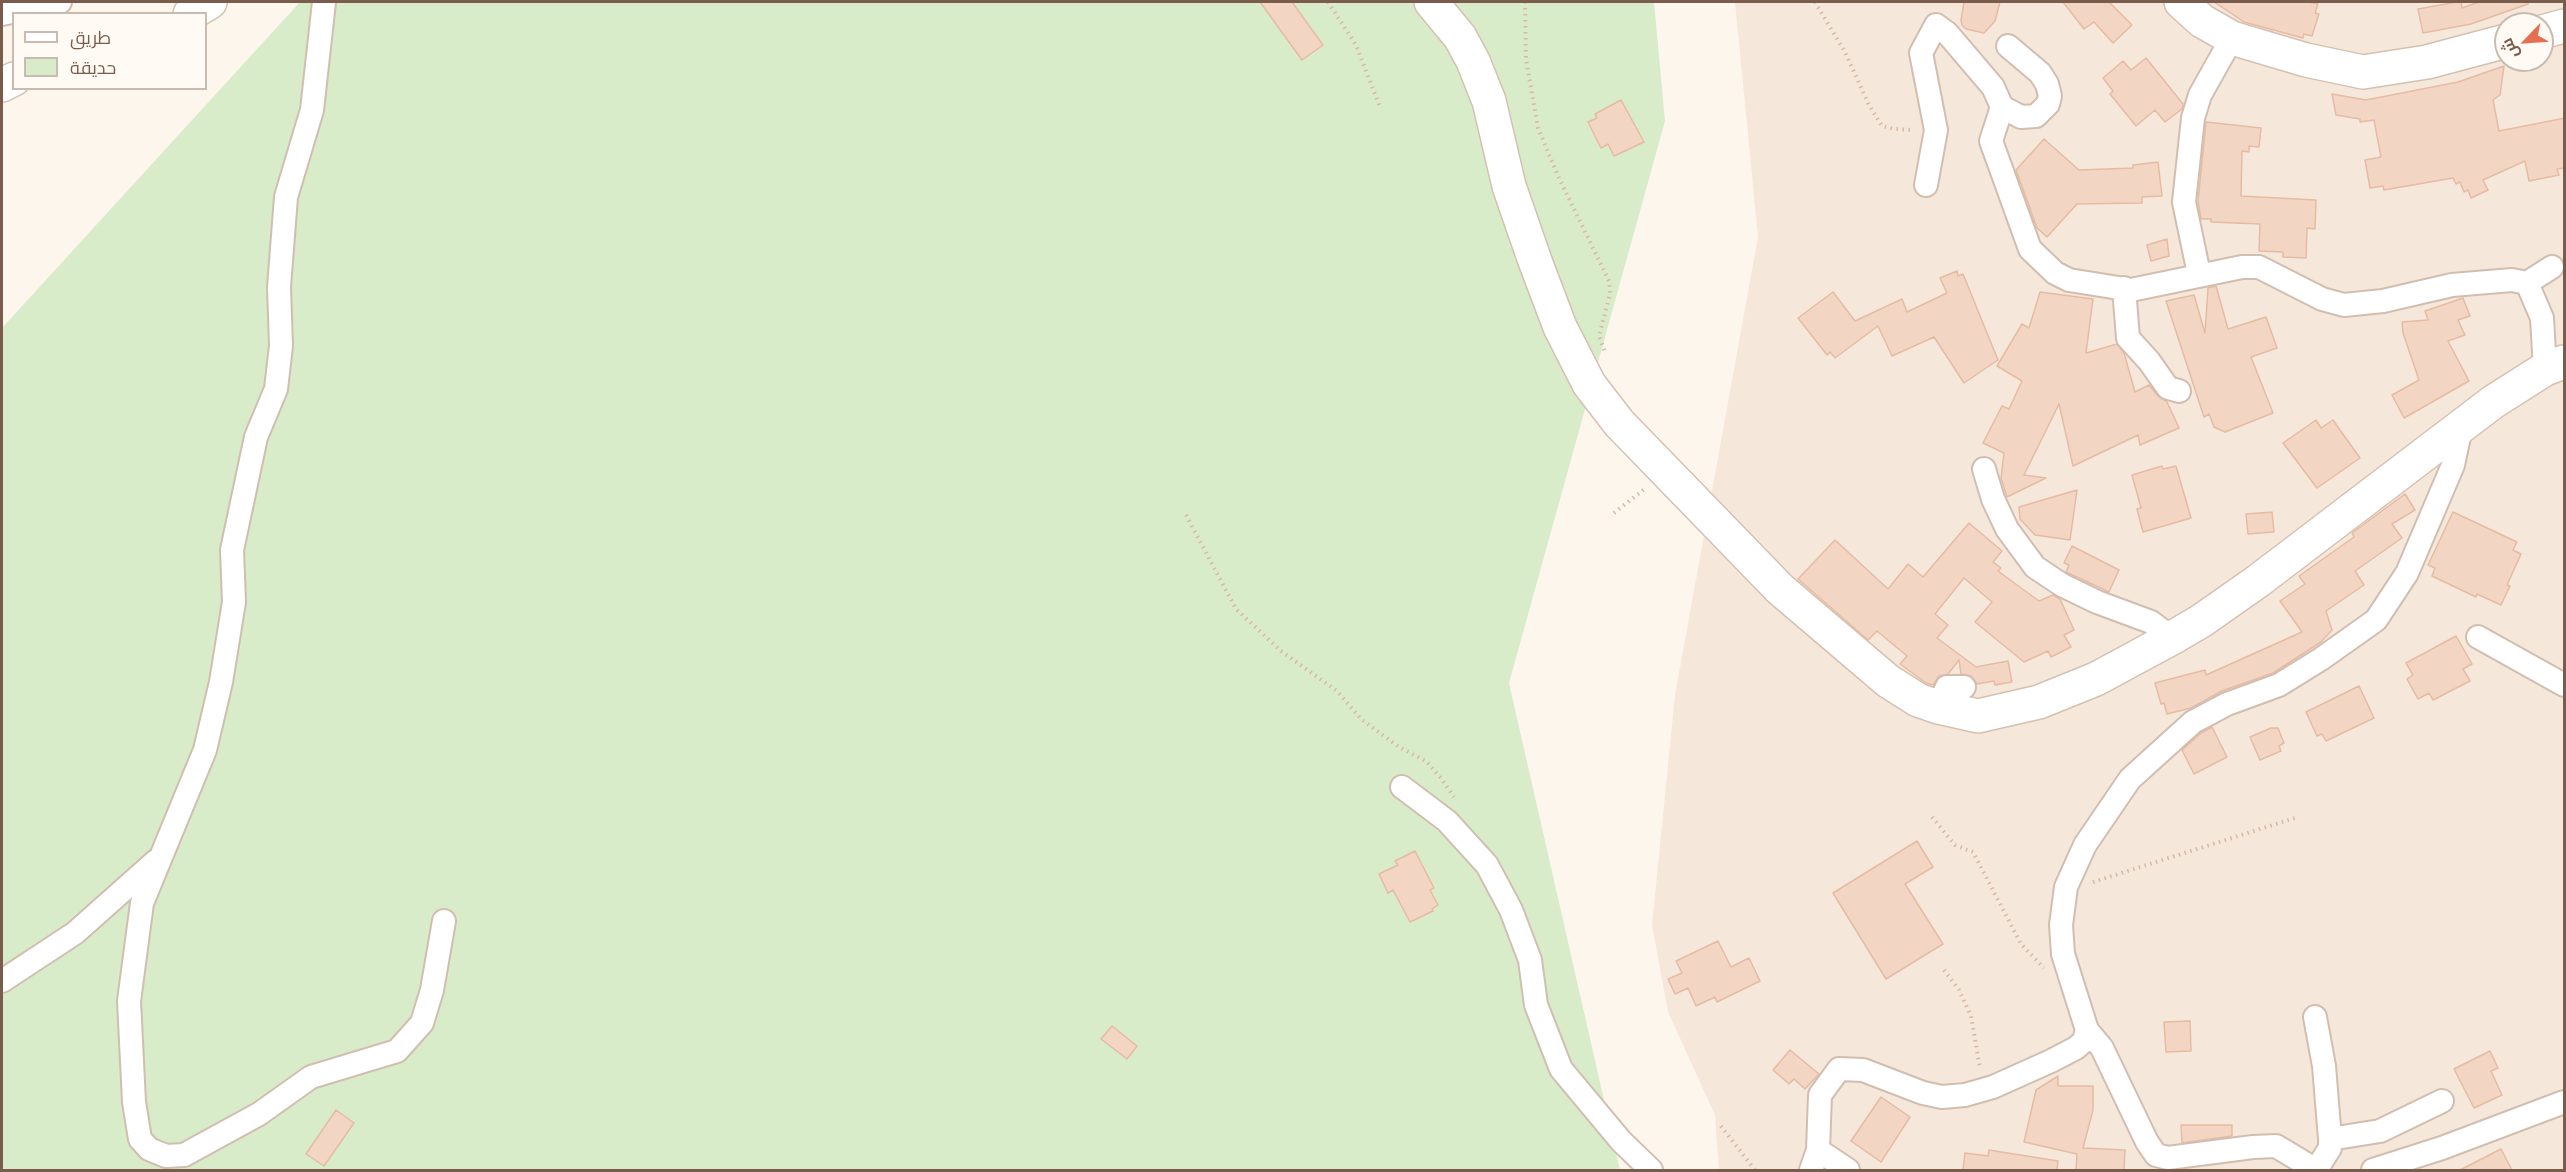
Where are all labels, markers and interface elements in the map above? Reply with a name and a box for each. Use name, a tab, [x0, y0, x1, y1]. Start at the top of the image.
legend	[12, 12, 207, 90]
north arrow	[2494, 12, 2554, 72]
text: طريق	[70, 26, 111, 48]
text: ش	[2496, 36, 2522, 62]
text: حديقة	[70, 56, 116, 78]

